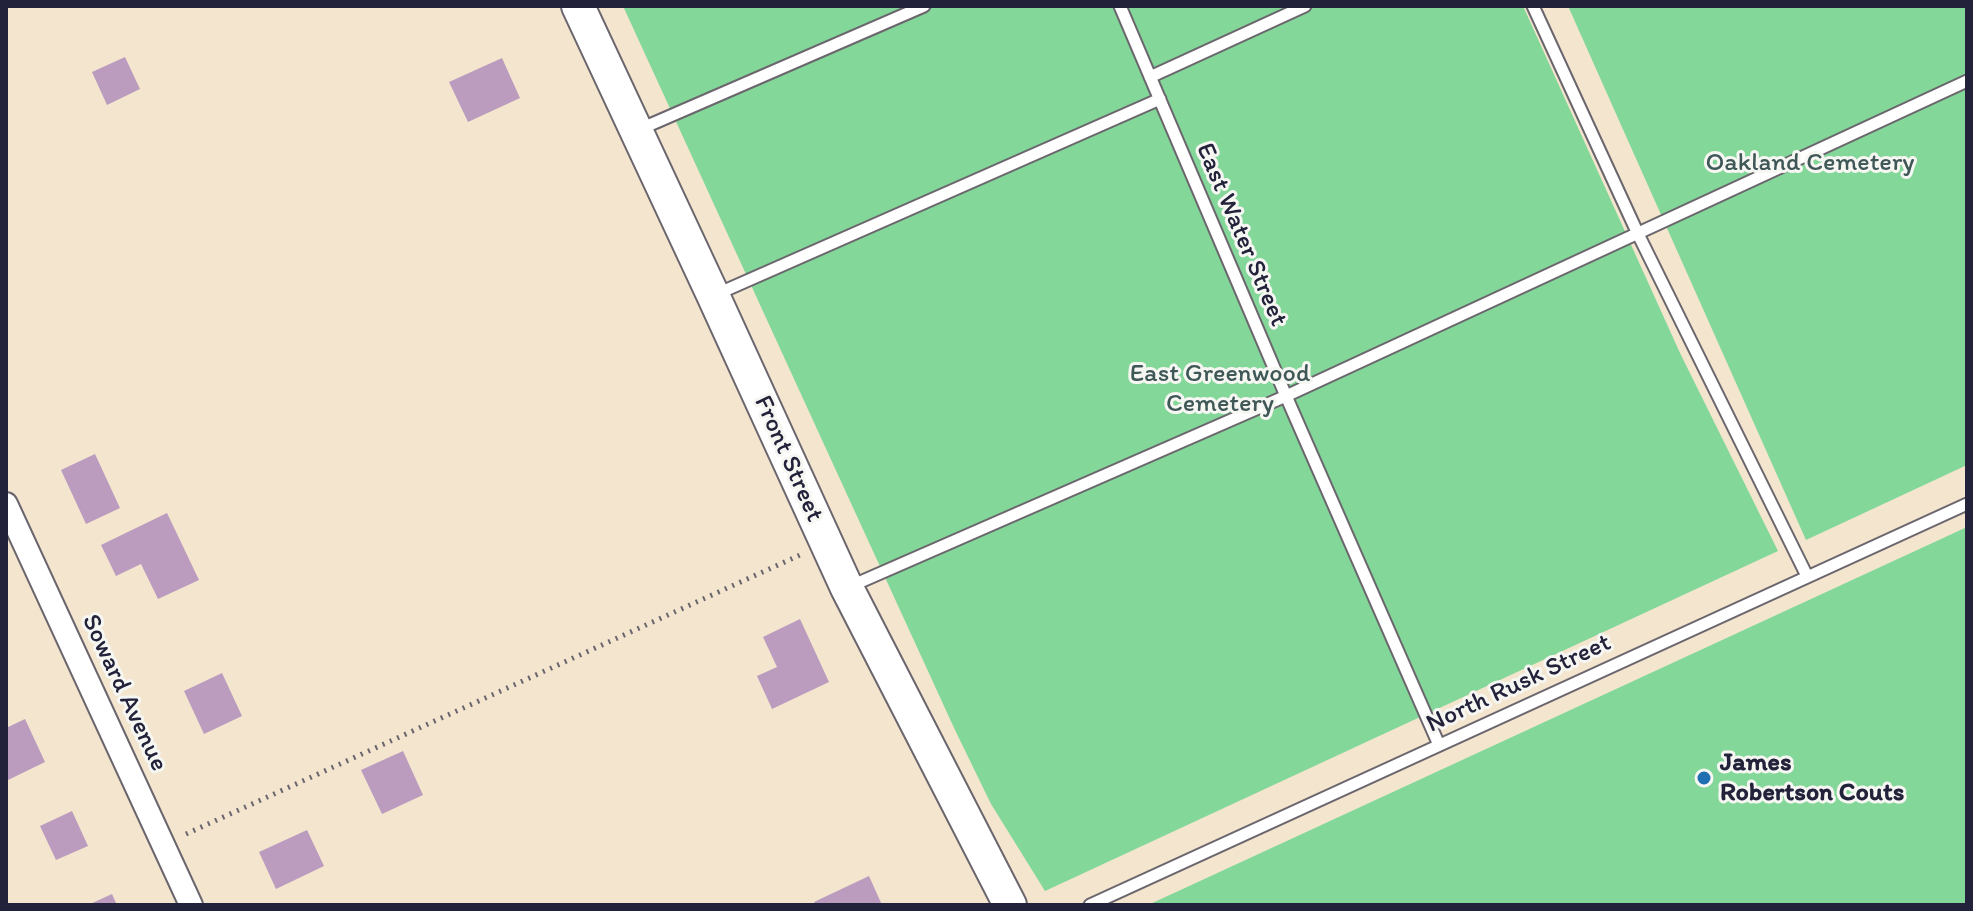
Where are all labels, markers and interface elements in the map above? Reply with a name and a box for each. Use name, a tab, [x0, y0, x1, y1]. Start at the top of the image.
street label: East Water Street	[1188, 139, 1294, 331]
park label: Oakland Cemetery	[1706, 147, 1914, 179]
park label: East Greenwood Cemetery	[1130, 358, 1310, 420]
street label: Front Street	[746, 391, 830, 527]
street label: Soward Avenue	[74, 610, 174, 776]
street label: North Rusk Street	[1422, 628, 1616, 740]
place label: James Robertson Couts	[1720, 747, 1904, 808]
marker: James Robertson Couts	[1695, 769, 1713, 787]

